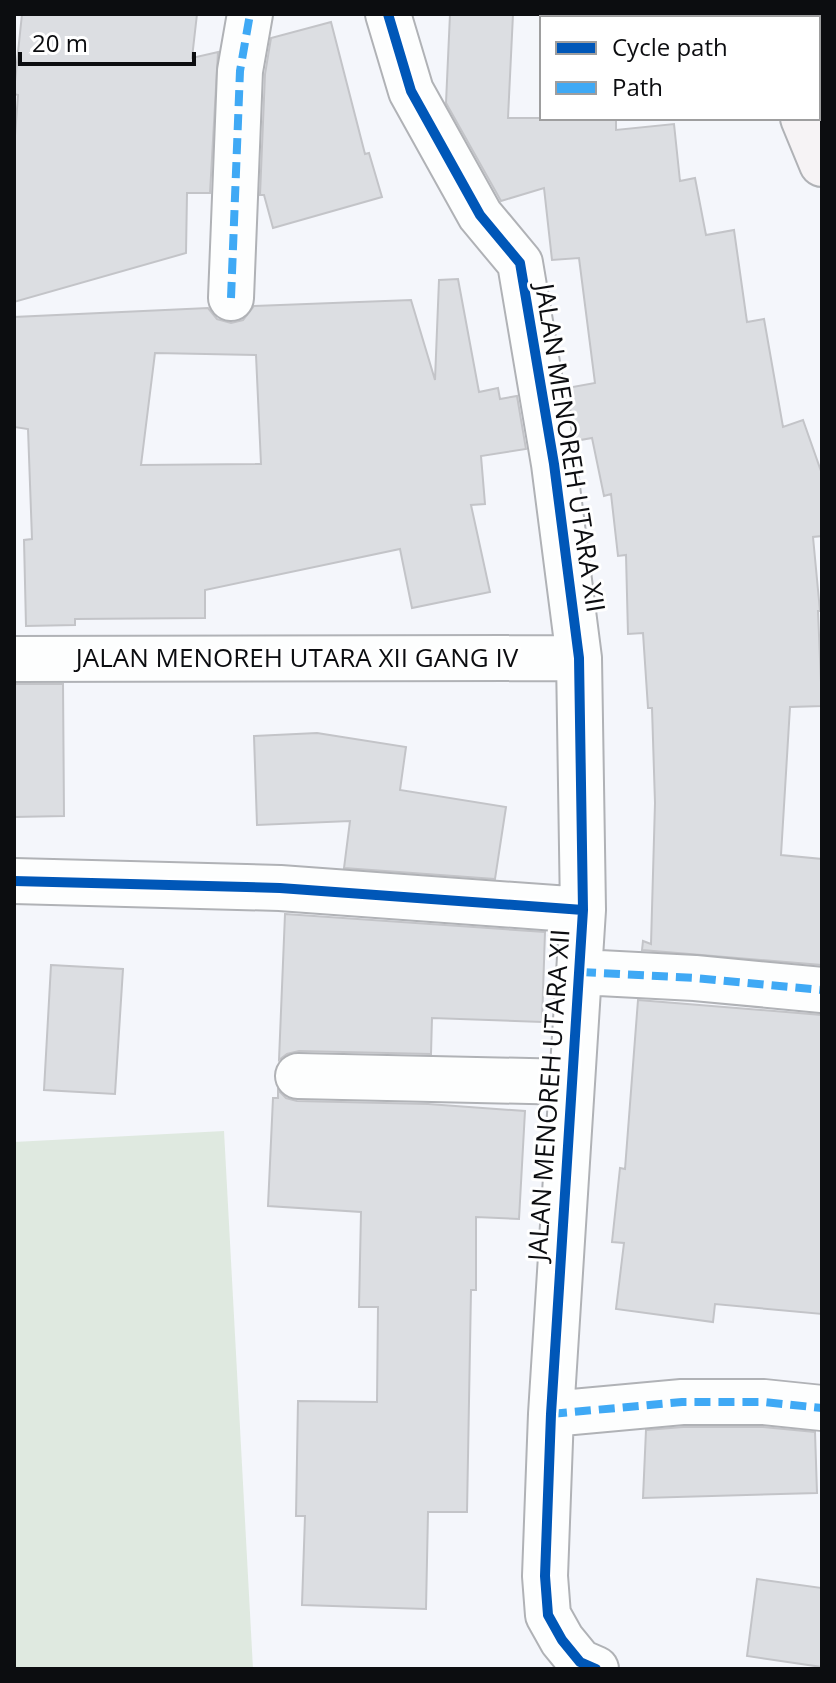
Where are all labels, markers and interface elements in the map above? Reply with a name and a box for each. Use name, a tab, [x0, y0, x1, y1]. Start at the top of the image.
scale bar	[20, 16, 194, 66]
legend	[540, 16, 820, 120]
text: 20 m	[32, 26, 88, 59]
text: Cycle path	[612, 30, 728, 63]
text: Path	[612, 70, 663, 103]
street label: JALAN MENOREH UTARA XII	[527, 278, 615, 615]
street label: JALAN MENOREH UTARA XII GANG IV	[73, 639, 519, 675]
street label: JALAN MENOREH UTARA XII	[518, 928, 578, 1265]

